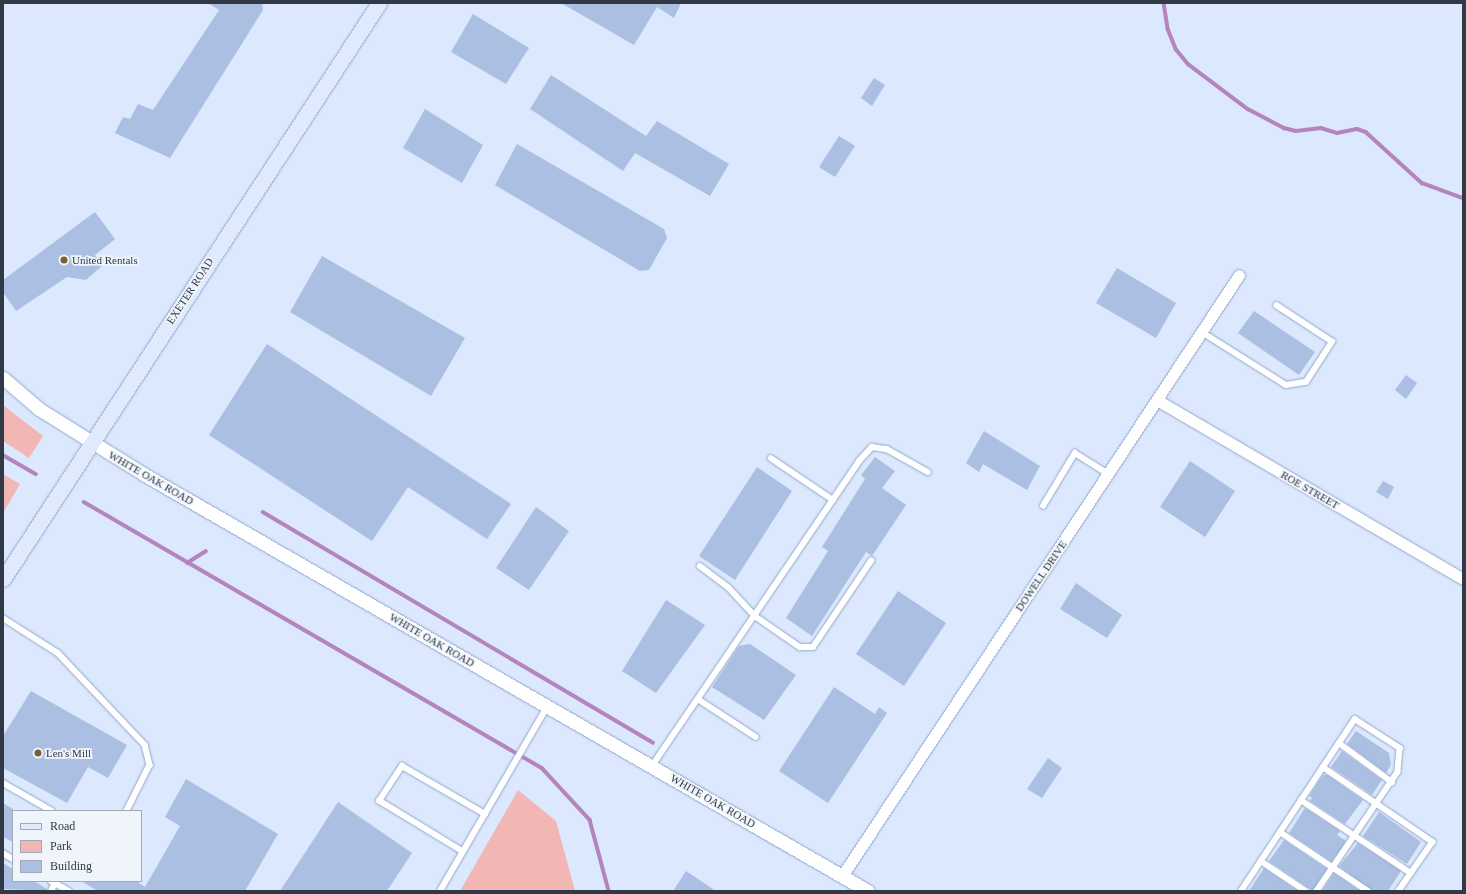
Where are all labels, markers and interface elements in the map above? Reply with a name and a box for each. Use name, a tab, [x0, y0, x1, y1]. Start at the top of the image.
place label: United Rentals	[72, 253, 138, 267]
marker: United Rentals	[59, 255, 69, 265]
street label: EXETER ROAD	[164, 256, 216, 326]
street label: WHITE OAK ROAD	[106, 448, 196, 508]
street label: ROE STREET	[1279, 468, 1341, 512]
street label: DOWELL DRIVE	[1012, 538, 1070, 614]
street label: WHITE OAK ROAD	[387, 610, 477, 670]
place label: Len's Mill	[46, 746, 91, 760]
marker: Len's Mill	[33, 748, 43, 758]
street label: WHITE OAK ROAD	[668, 771, 758, 831]
legend	[12, 810, 142, 882]
text: Road	[50, 819, 75, 833]
text: Park	[50, 839, 72, 853]
text: Building	[50, 859, 92, 873]

